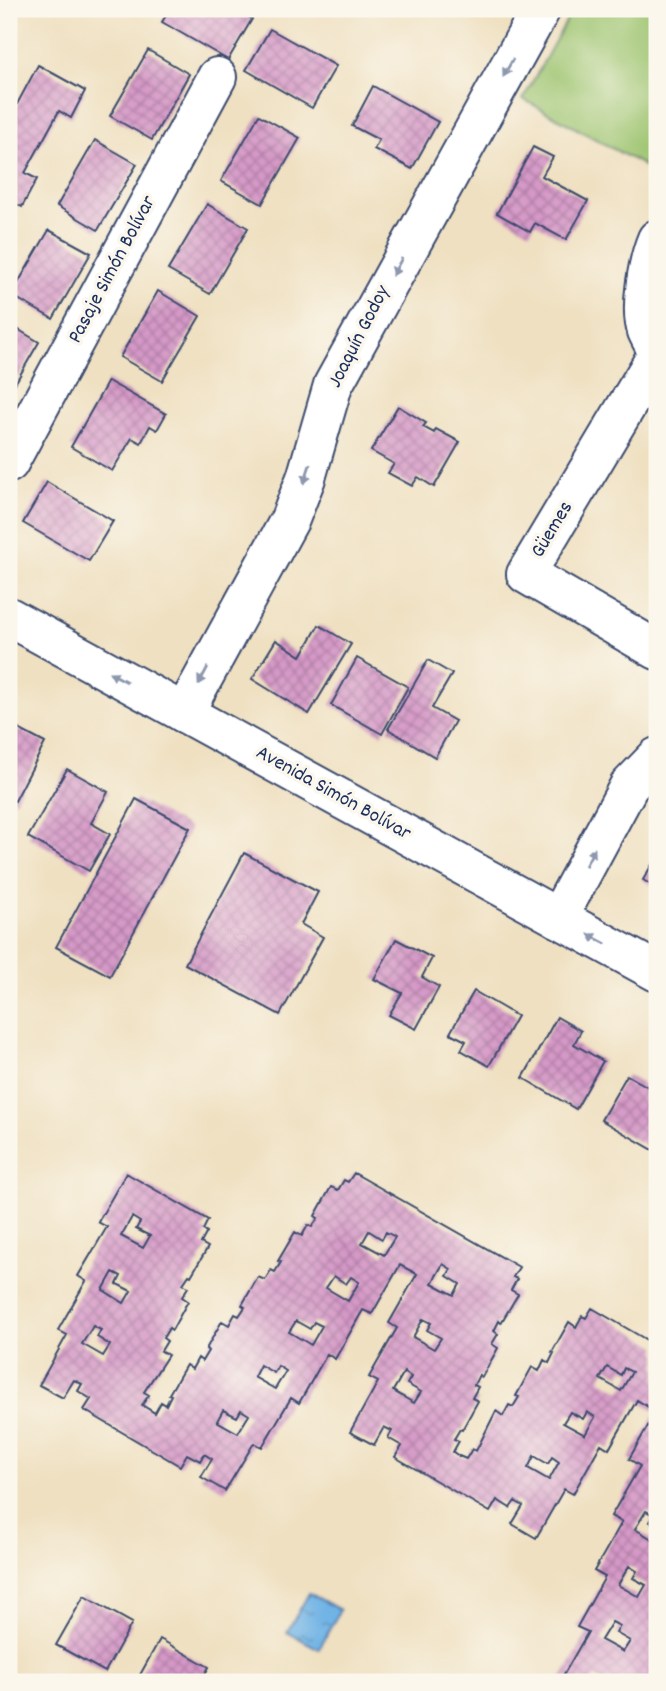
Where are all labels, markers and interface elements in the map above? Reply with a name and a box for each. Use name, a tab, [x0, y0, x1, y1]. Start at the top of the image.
one-way arrow	[502, 59, 514, 78]
street label: Pasaje Simón Bolívar	[61, 191, 165, 349]
one-way arrow	[391, 257, 403, 276]
street label: Joaquín Godoy	[321, 280, 399, 393]
one-way arrow	[301, 464, 312, 485]
street label: Güemes	[524, 496, 582, 564]
one-way arrow	[198, 667, 210, 687]
one-way arrow	[109, 671, 128, 683]
street label: Avenida Simón Bolívar	[250, 739, 416, 849]
one-way arrow	[584, 847, 596, 867]
one-way arrow	[588, 933, 607, 945]

